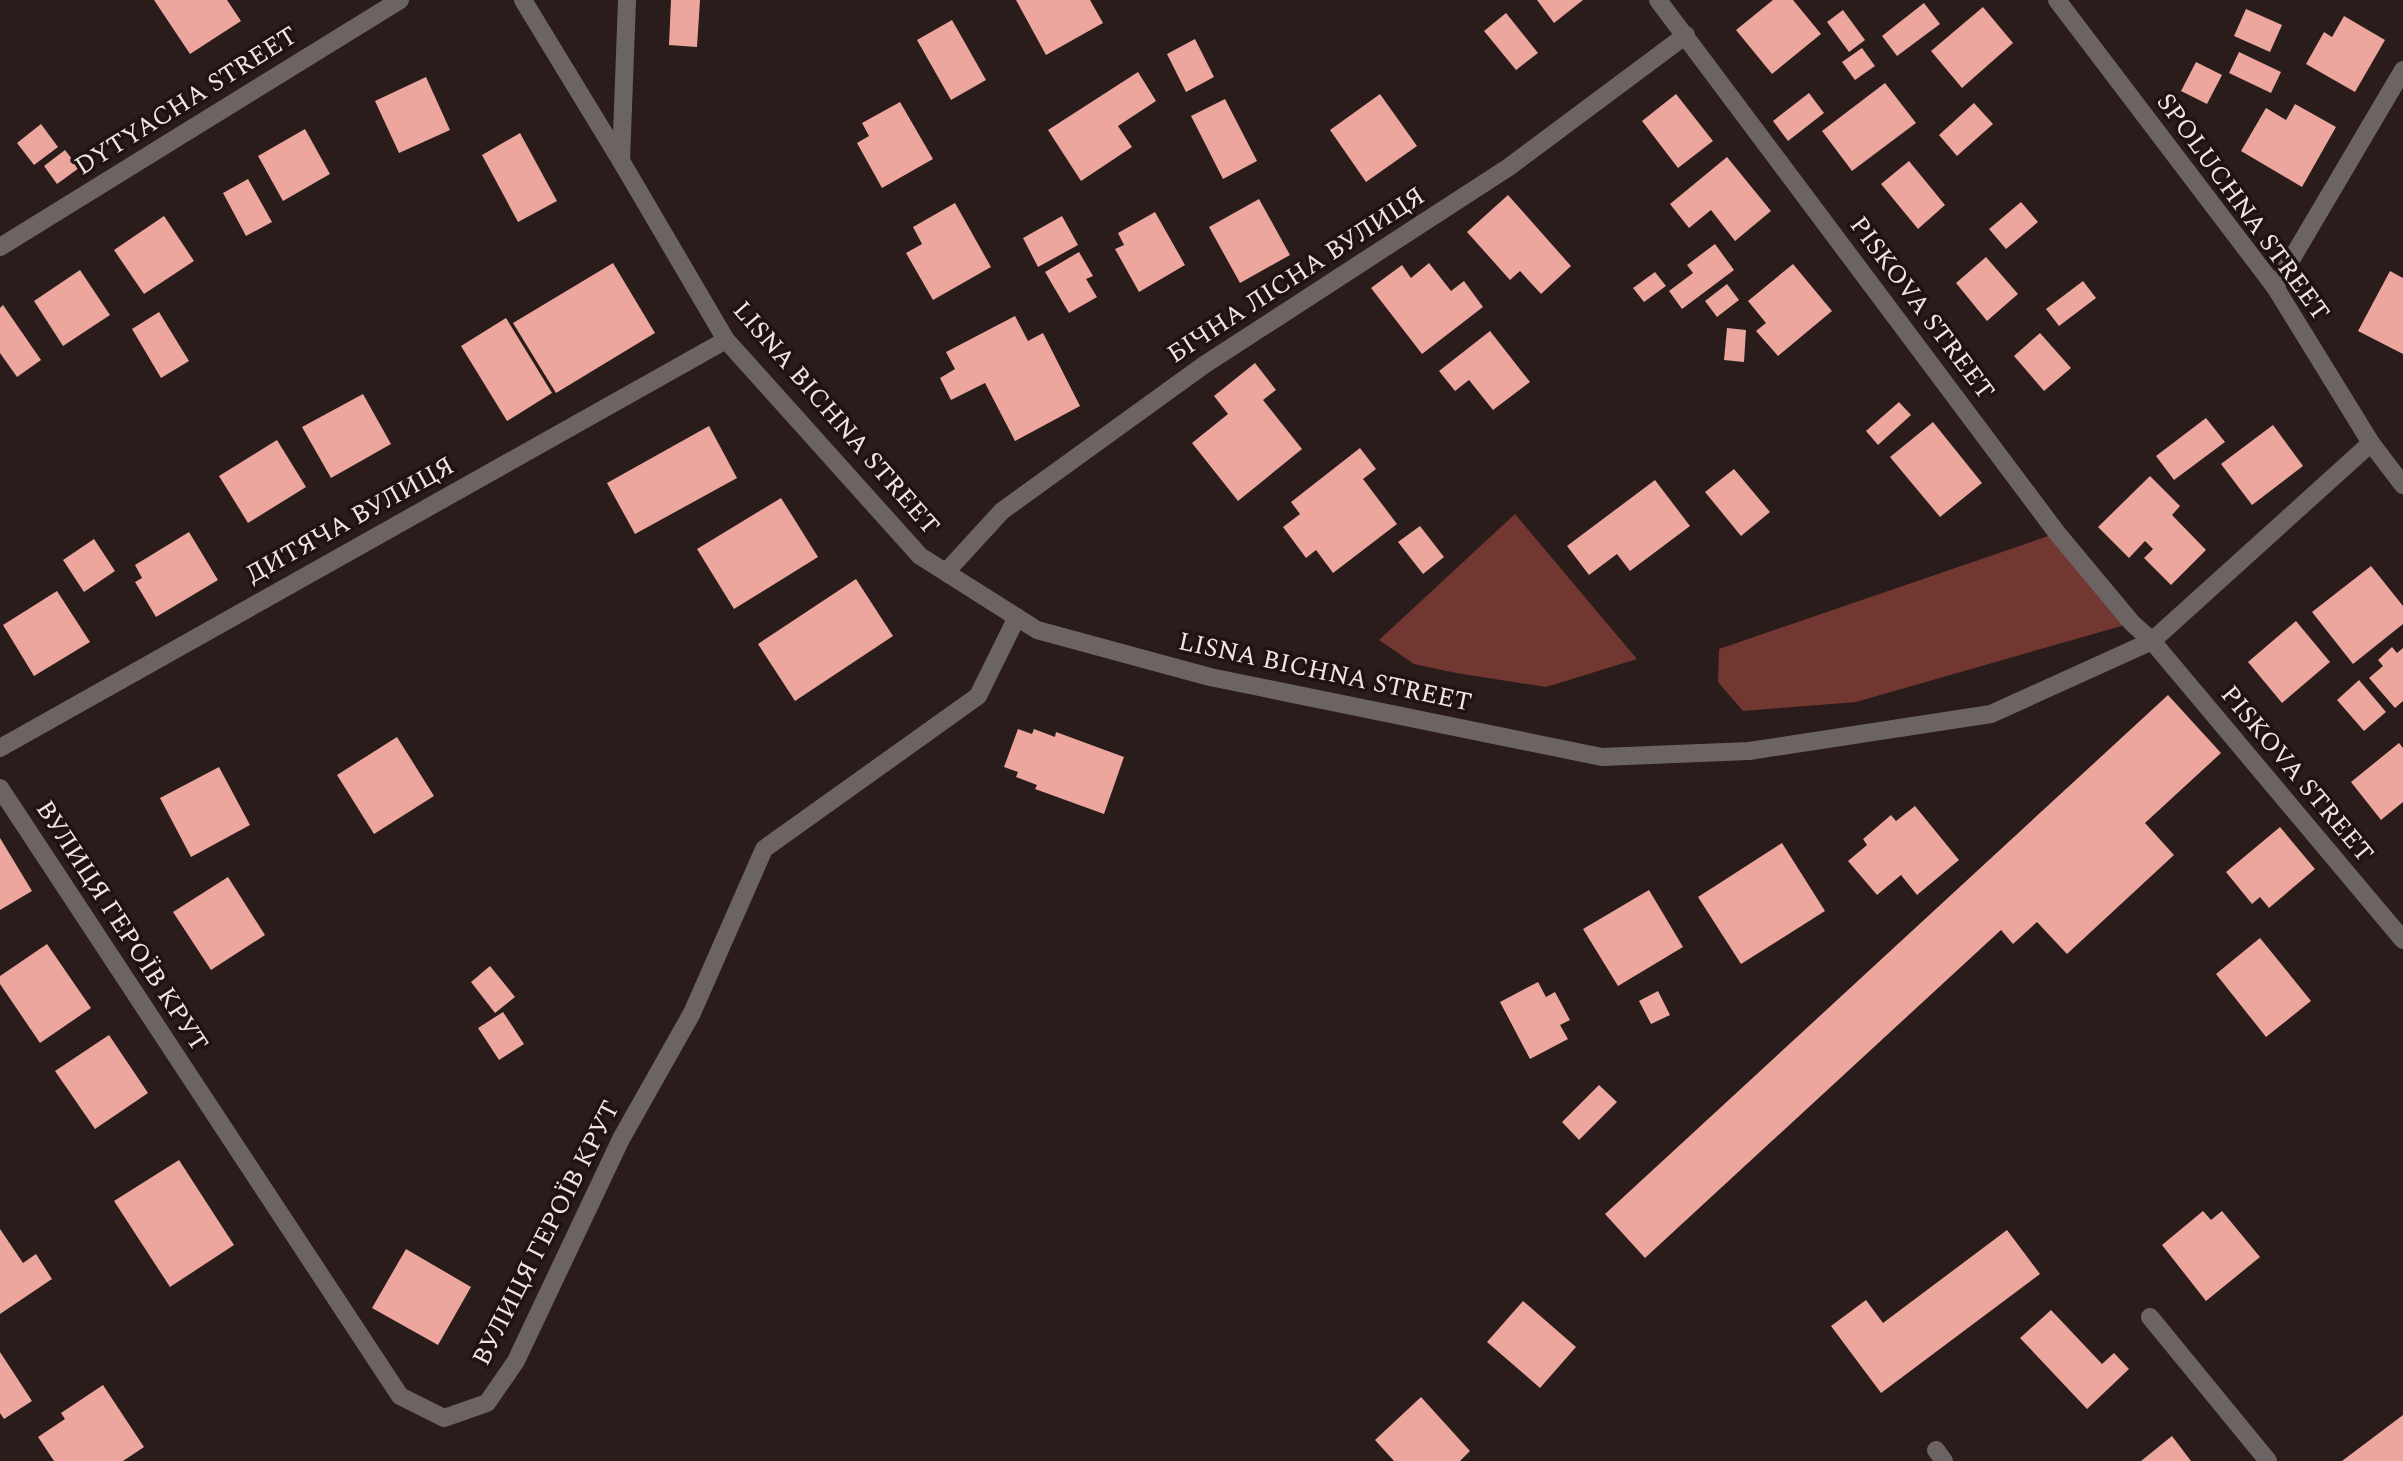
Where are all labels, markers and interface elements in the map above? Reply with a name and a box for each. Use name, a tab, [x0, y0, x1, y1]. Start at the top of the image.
street label: DYTYACHA STREET	[67, 16, 305, 186]
street label: SPOLUCHNA STREET	[2146, 85, 2340, 329]
street label: БІЧНА ЛІСНА ВУЛИЦЯ	[1159, 176, 1433, 374]
street label: PISKOVA STREET	[1839, 208, 2005, 408]
street label: LISNA BICHNA STREET	[723, 292, 949, 544]
street label: ДИТЯЧА ВУЛИЦЯ	[238, 446, 462, 594]
street label: LISNA BICHNA STREET	[1174, 621, 1476, 723]
street label: PISKOVA STREET	[2210, 676, 2384, 872]
street label: ВУЛИЦЯ ГЕРОЇВ КРУТ	[25, 792, 219, 1060]
street label: ВУЛИЦЯ ГЕРОЇВ КРУТ	[462, 1093, 630, 1373]

